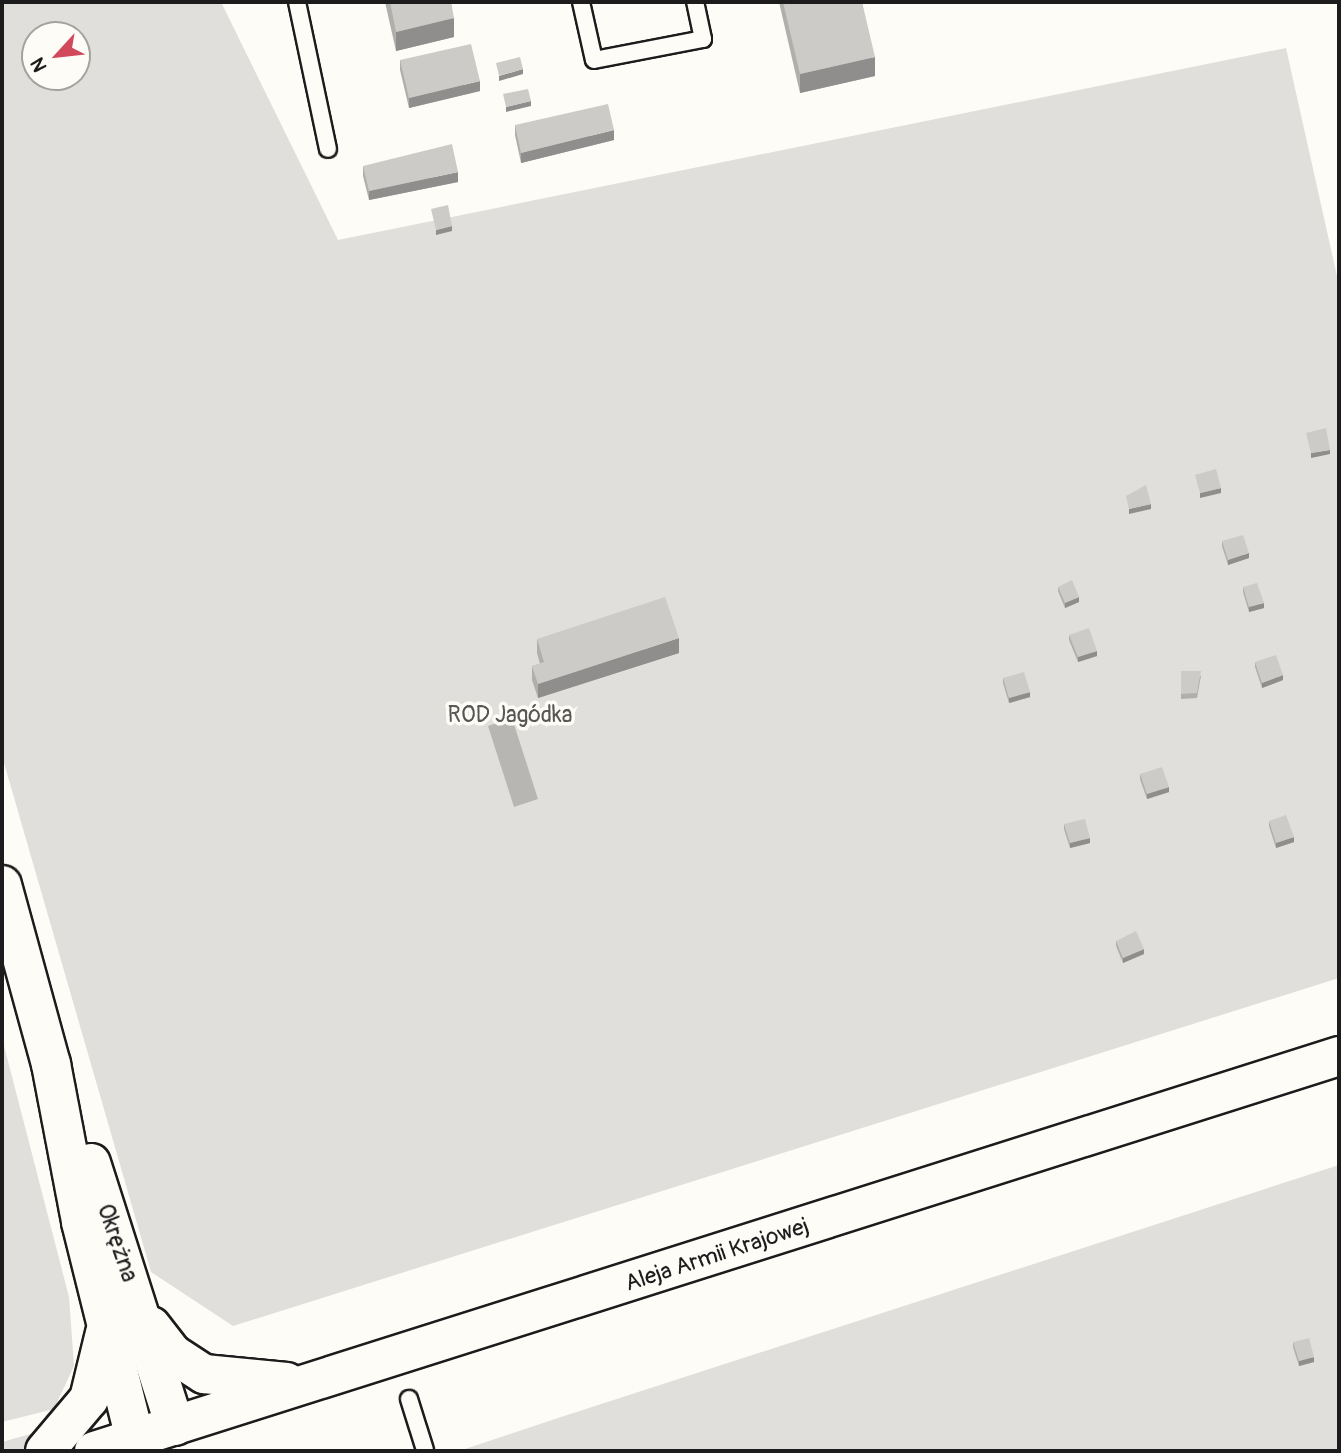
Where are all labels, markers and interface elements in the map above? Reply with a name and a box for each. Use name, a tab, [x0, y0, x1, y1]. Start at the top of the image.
north arrow	[21, 21, 91, 91]
text: N	[25, 53, 53, 76]
park label: ROD Jagódka	[448, 701, 572, 729]
street label: Okrężna	[91, 1201, 143, 1285]
street label: Aleja Armii Krajowej	[622, 1212, 812, 1298]

